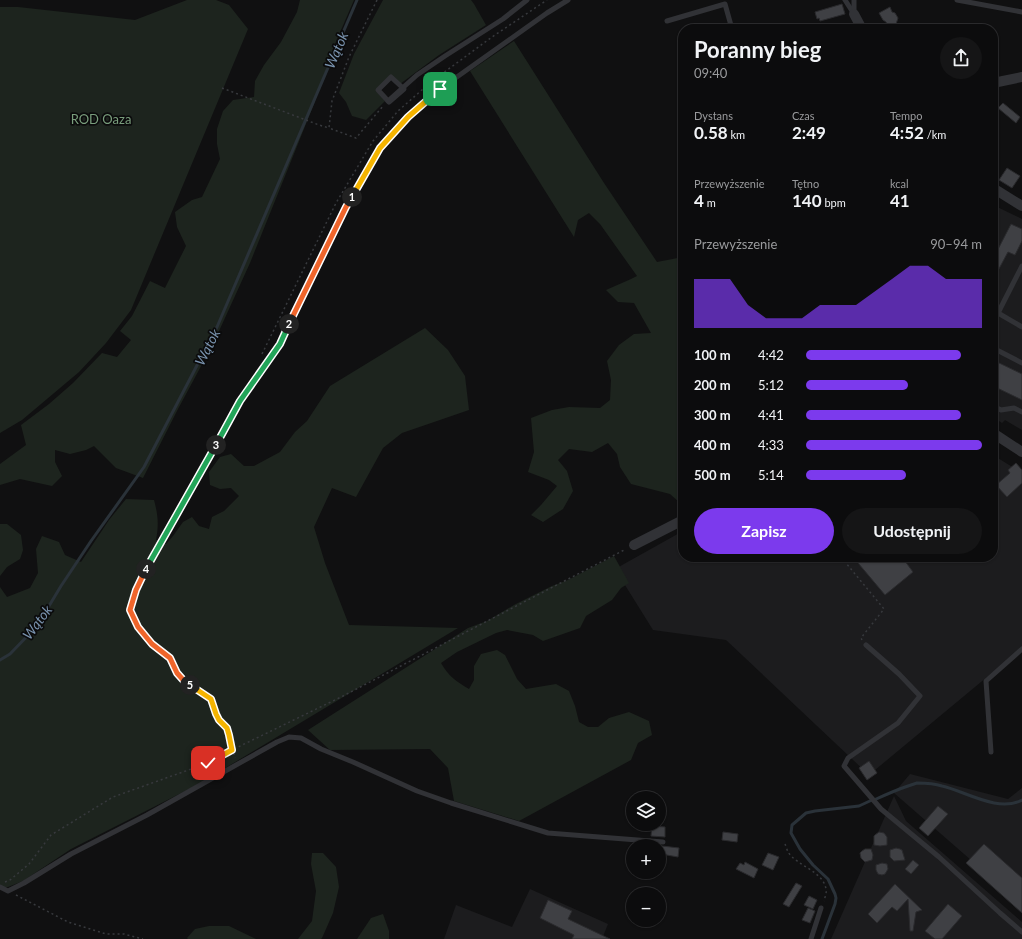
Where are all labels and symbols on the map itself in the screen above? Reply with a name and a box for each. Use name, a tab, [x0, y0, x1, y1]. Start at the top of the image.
water label: Wątok	[321, 29, 351, 71]
pin	[423, 72, 457, 106]
park label: ROD Oaza	[71, 111, 131, 127]
pin: 1	[342, 187, 362, 207]
pin: 2	[279, 314, 299, 334]
water label: Wątok	[191, 326, 223, 368]
pin: 3	[206, 435, 226, 455]
pin: 4	[136, 559, 156, 579]
water label: Wątok	[19, 601, 56, 642]
pin: 5	[180, 675, 200, 695]
pin	[191, 746, 225, 780]

